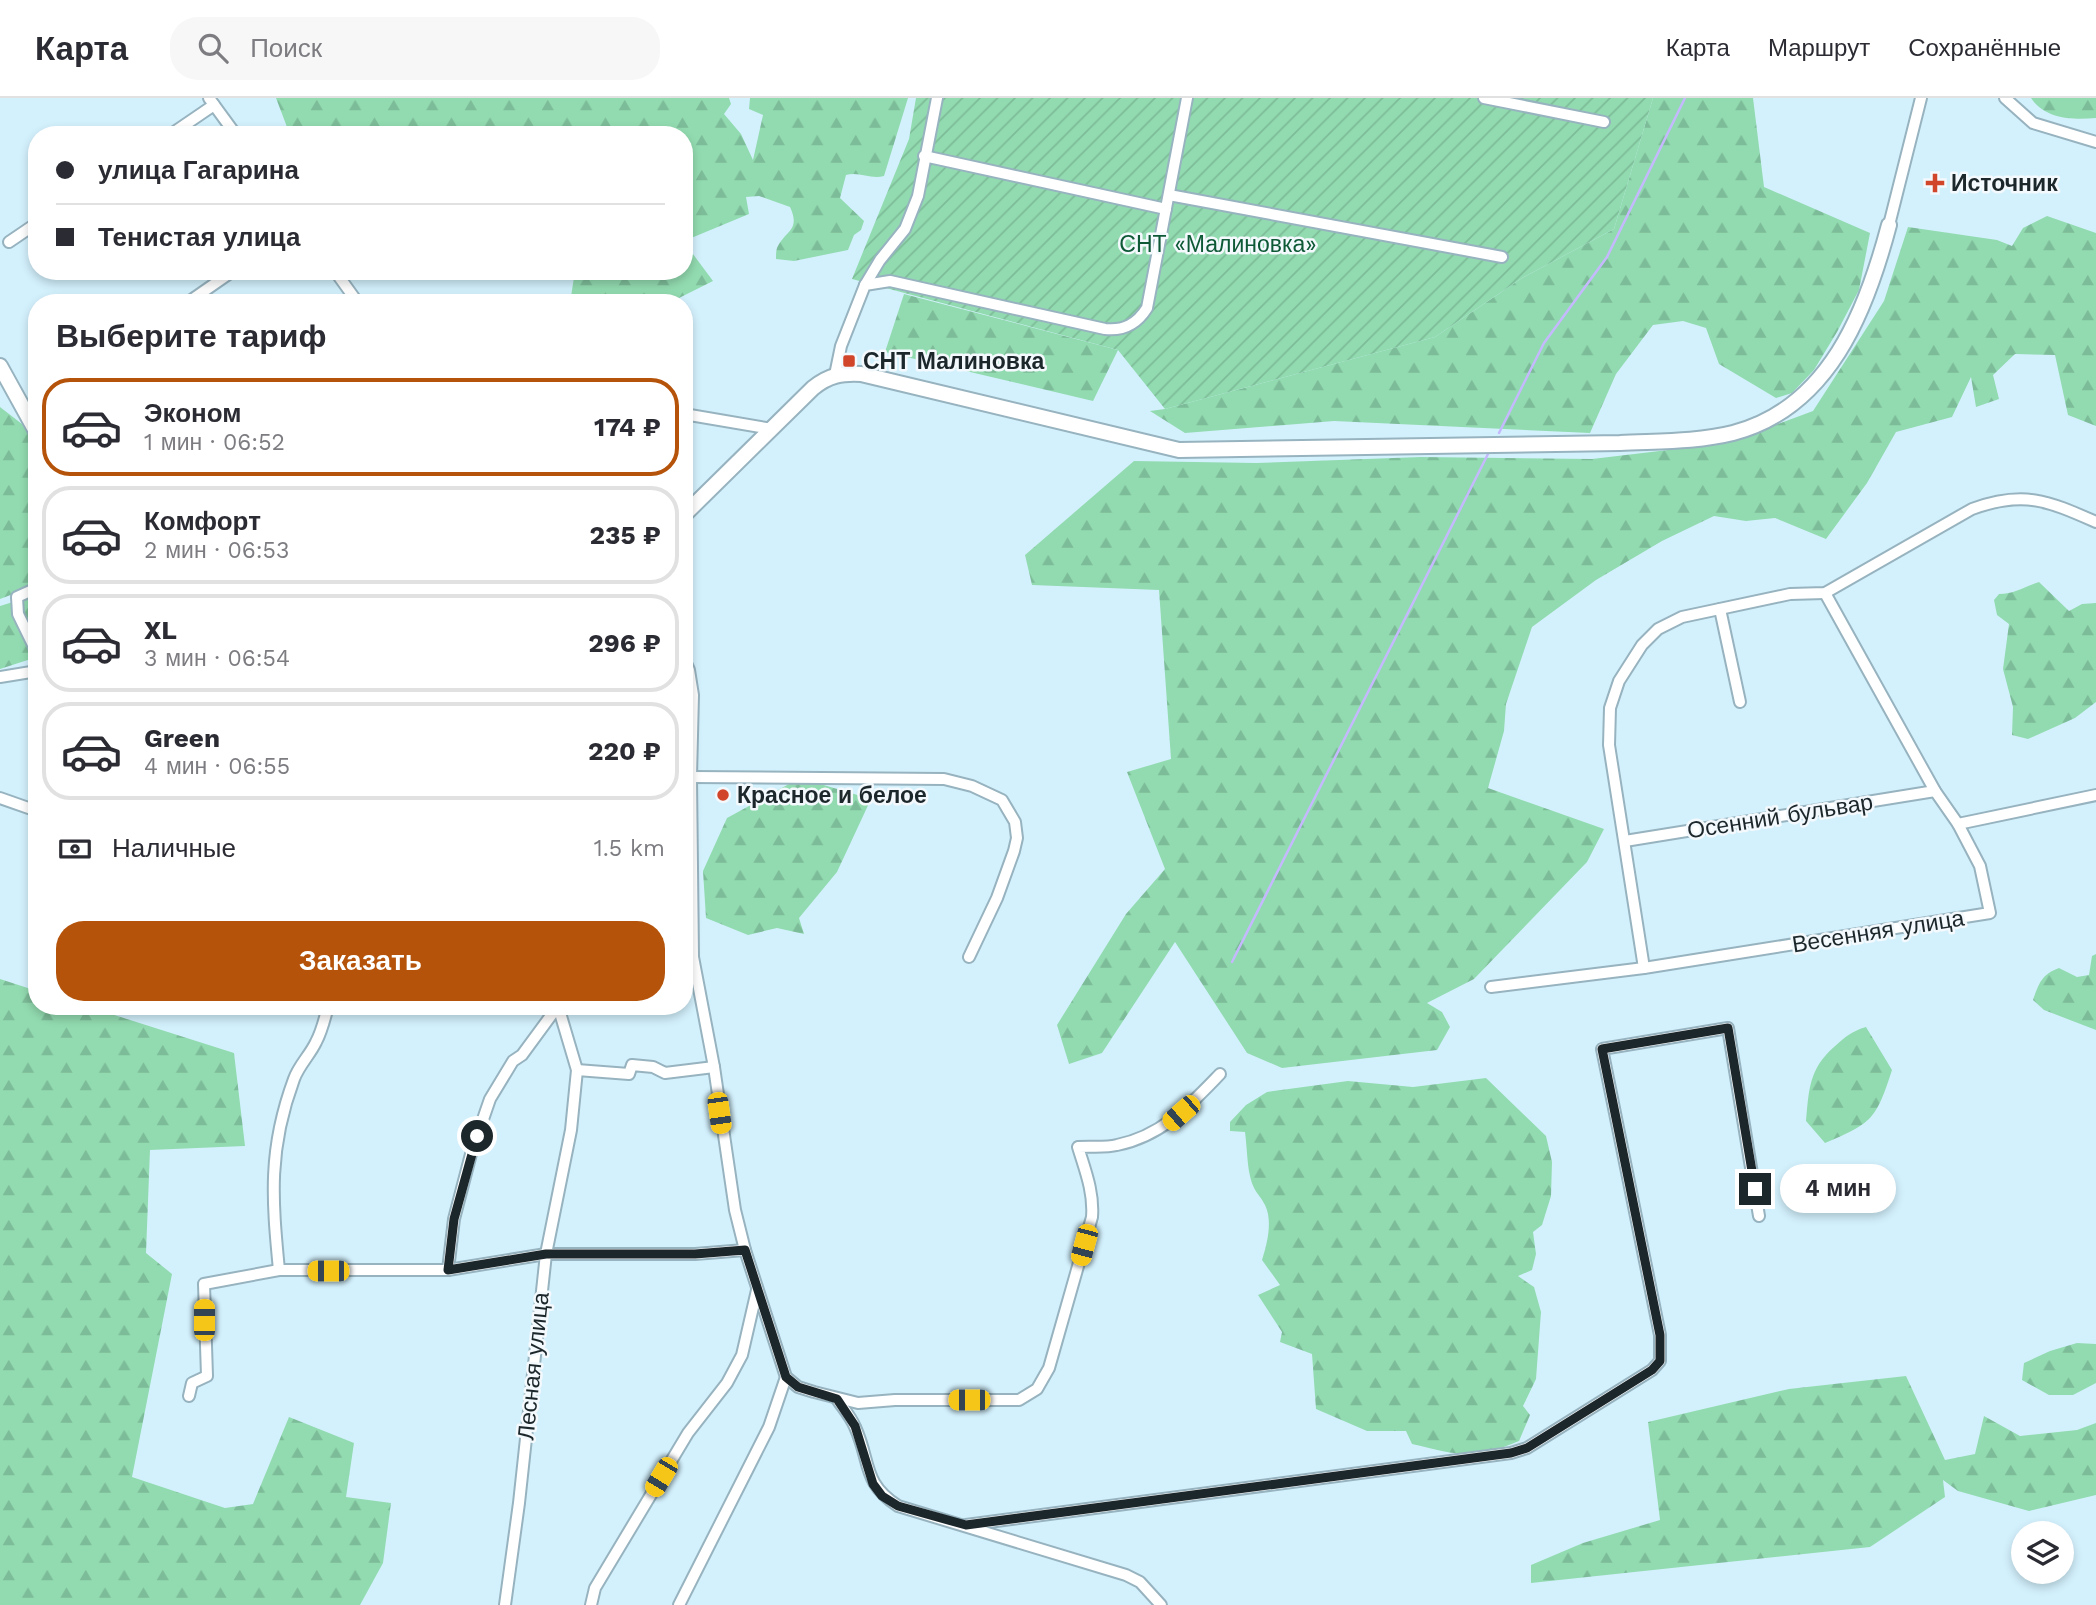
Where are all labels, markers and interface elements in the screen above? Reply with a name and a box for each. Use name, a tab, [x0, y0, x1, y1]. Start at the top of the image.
search box	[170, 17, 660, 80]
text: Карта	[35, 29, 128, 68]
icon: search	[194, 29, 232, 67]
text: Поиск	[250, 33, 322, 63]
text: Карта	[1666, 34, 1730, 62]
text: Маршрут	[1768, 34, 1870, 62]
text: Сохранённые	[1908, 34, 2061, 62]
text: улица Гагарина	[98, 155, 299, 185]
place label: Источник	[1951, 170, 2058, 197]
marker: Источник	[1925, 173, 1945, 193]
text: Тенистая улица	[98, 222, 300, 252]
park label: СНТ «Малиновка»	[1119, 231, 1317, 258]
text: Выберите тариф	[56, 317, 327, 355]
place label: СНТ Малиновка	[863, 348, 1044, 375]
marker: СНТ Малиновка	[841, 353, 857, 369]
icon: car	[60, 396, 123, 459]
text: Эконом	[144, 398, 242, 428]
text: 174 ₽	[594, 412, 661, 442]
text: 1 мин · 06:52	[144, 429, 285, 456]
icon: car	[60, 504, 123, 567]
text: Комфорт	[144, 506, 261, 536]
text: 235 ₽	[590, 520, 661, 550]
text: 2 мин · 06:53	[144, 537, 289, 564]
icon: car	[60, 612, 123, 675]
text: XL	[144, 615, 177, 645]
text: 296 ₽	[588, 628, 661, 658]
text: 3 мин · 06:54	[144, 645, 290, 672]
icon: car	[60, 720, 123, 783]
text: Green	[144, 723, 220, 753]
text: 220 ₽	[588, 736, 661, 766]
text: 4 мин · 06:55	[144, 753, 290, 780]
place label: Красное и белое	[737, 782, 927, 809]
marker: Красное и белое	[715, 787, 731, 803]
street label: Осенний бульвар	[1685, 788, 1875, 845]
icon: cash	[56, 830, 94, 868]
text: Наличные	[112, 833, 236, 863]
text: 1.5 km	[594, 835, 665, 862]
street label: Весенняя улица	[1790, 905, 1966, 958]
button: Заказать	[56, 921, 665, 1001]
car	[706, 1091, 733, 1135]
car	[1159, 1091, 1204, 1135]
route start	[461, 1120, 493, 1152]
callout: 4 мин	[1780, 1164, 1895, 1214]
route end	[1739, 1173, 1771, 1205]
text: 4 мин	[1805, 1175, 1871, 1202]
car	[1069, 1222, 1100, 1268]
car	[308, 1261, 350, 1282]
street label: Лесная улица	[512, 1291, 555, 1441]
car	[194, 1299, 215, 1341]
car	[949, 1390, 991, 1411]
car	[642, 1454, 681, 1500]
map controls	[2011, 1521, 2074, 1584]
button: layers	[2011, 1521, 2074, 1584]

